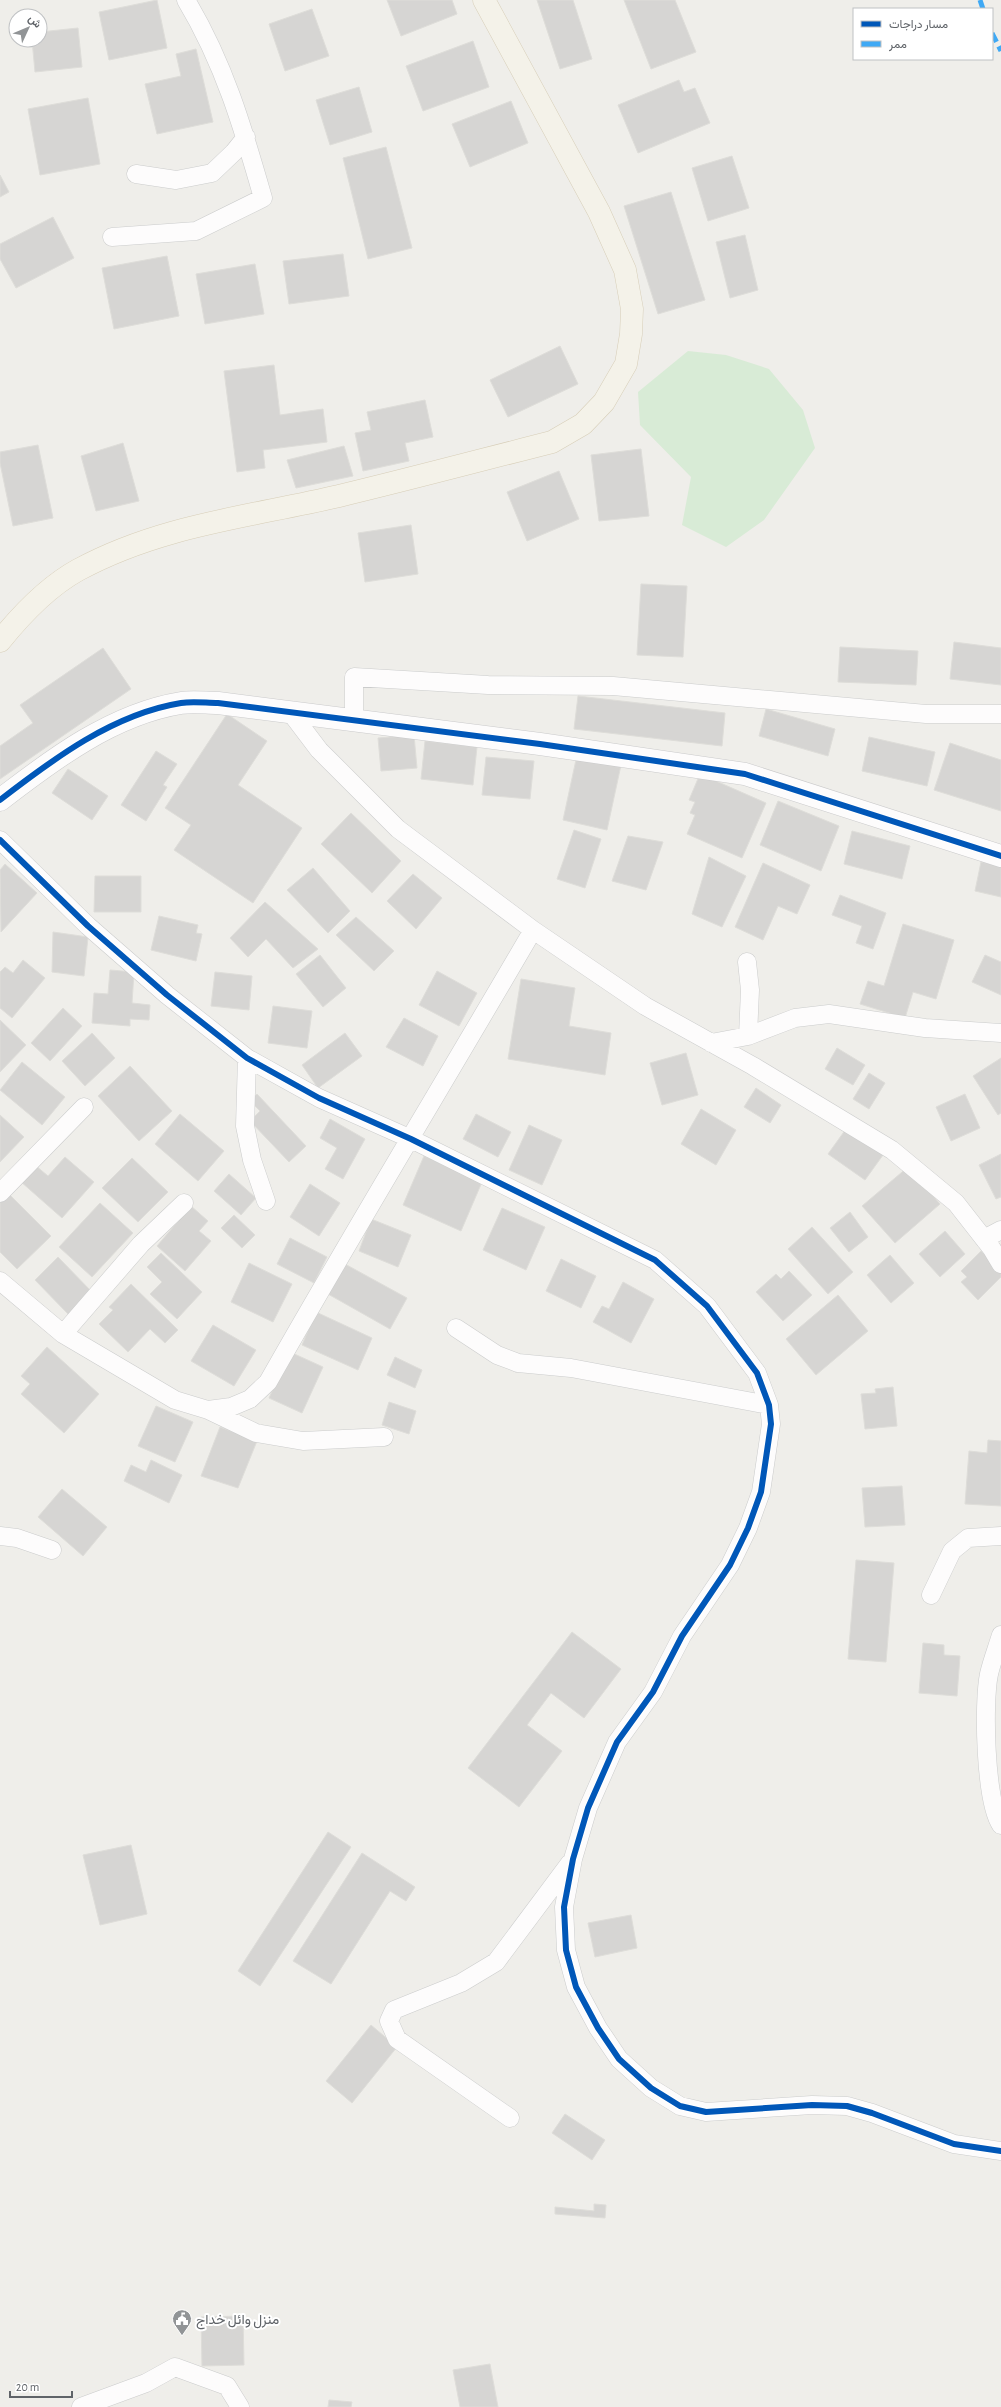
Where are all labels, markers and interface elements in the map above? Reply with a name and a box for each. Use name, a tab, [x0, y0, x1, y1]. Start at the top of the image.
north arrow	[8, 8, 48, 48]
legend	[853, 8, 993, 60]
text: ش	[26, 13, 43, 31]
text: مسار دراجات	[889, 18, 948, 32]
text: ممر	[888, 38, 907, 52]
public building icon: منزل وائل خداج	[171, 2308, 193, 2336]
place label: منزل وائل خداج	[196, 2313, 279, 2330]
scale bar	[10, 2373, 72, 2399]
text: 20 m	[16, 2381, 39, 2393]

